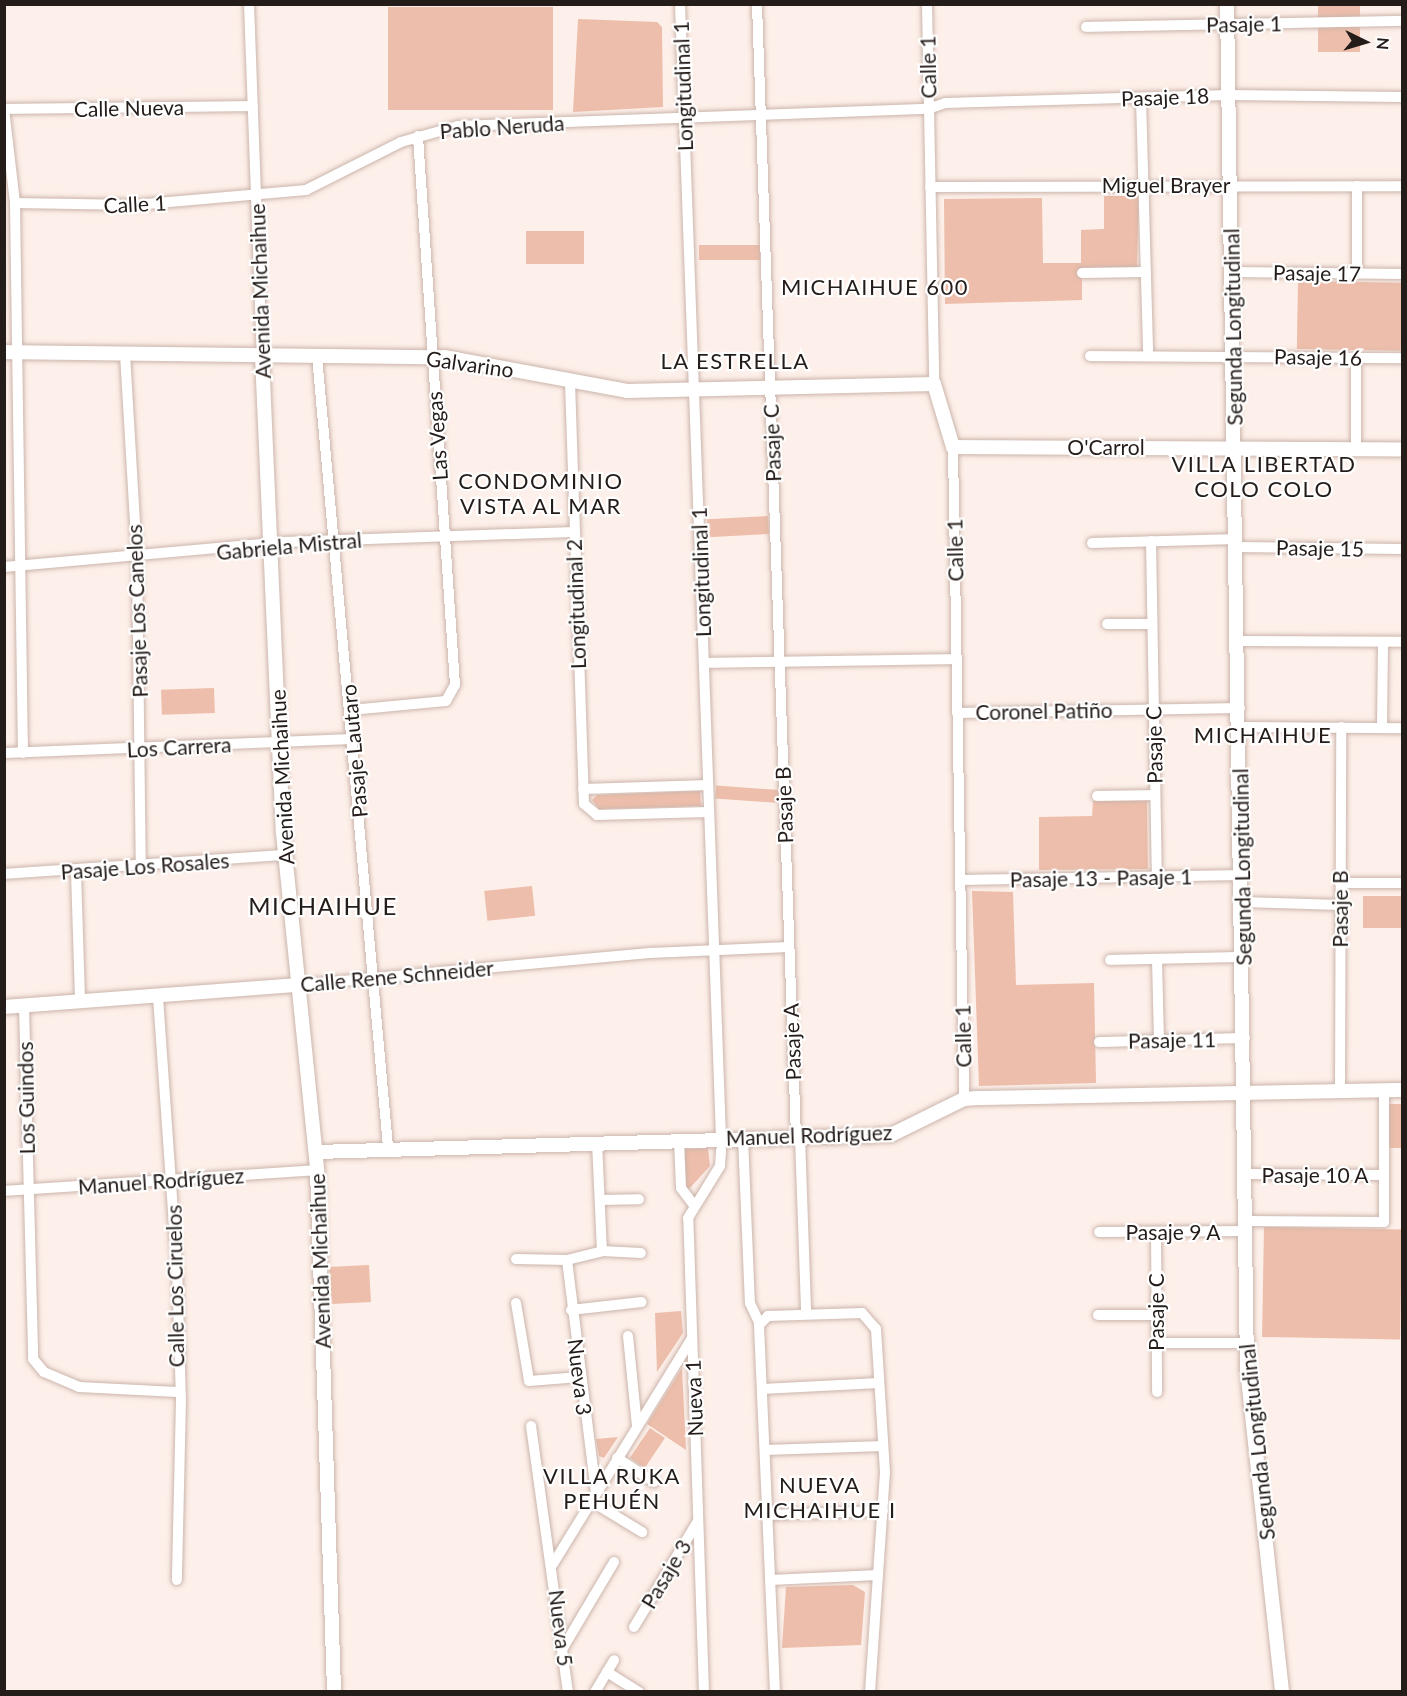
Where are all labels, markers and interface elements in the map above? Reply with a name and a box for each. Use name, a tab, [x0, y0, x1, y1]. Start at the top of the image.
street label: Pasaje 1	[1206, 11, 1282, 37]
north arrow	[1335, 12, 1395, 72]
street label: Longitudinal 1	[668, 20, 698, 152]
street label: Calle 1	[915, 35, 941, 99]
text: N	[1373, 37, 1393, 51]
street label: Pasaje 18	[1121, 83, 1209, 111]
street label: Calle Nueva	[74, 94, 184, 122]
street label: Pablo Neruda	[439, 110, 565, 144]
street label: Miguel Brayer	[1102, 172, 1230, 198]
street label: Calle 1	[103, 190, 167, 218]
street label: Avenida Michaihue	[244, 203, 276, 379]
street label: Segunda Longitudinal	[1219, 228, 1247, 426]
street label: Pasaje 17	[1273, 260, 1361, 286]
district label: MICHAIHUE 600	[781, 274, 969, 300]
street label: Pasaje 16	[1274, 344, 1362, 370]
street label: Galvarino	[425, 345, 515, 383]
district label: LA ESTRELLA	[660, 348, 810, 374]
street label: Las Vegas	[421, 390, 453, 482]
street label: Pasaje C	[758, 404, 786, 482]
street label: O'Carrol	[1067, 434, 1145, 460]
district label: VILLA LIBERTAD COLO COLO	[1171, 450, 1357, 502]
district label: CONDOMINIO VISTA AL MAR	[458, 467, 624, 518]
street label: Longitudinal 1	[686, 506, 716, 638]
street label: Calle 1	[942, 518, 968, 582]
street label: Pasaje Los Canelos	[121, 524, 153, 698]
street label: Gabriela Mistral	[215, 527, 363, 565]
street label: Pasaje 15	[1276, 535, 1364, 561]
street label: Longitudinal 2	[561, 538, 591, 670]
street label: Pasaje Lautaro	[336, 683, 372, 819]
street label: Avenida Michaihue	[265, 689, 299, 865]
street label: Coronel Patiño	[975, 697, 1113, 725]
street label: Pasaje C	[1141, 706, 1167, 784]
district label: MICHAIHUE	[1194, 722, 1332, 748]
street label: Los Carrera	[126, 732, 232, 762]
street label: Pasaje B	[770, 766, 798, 844]
street label: Segunda Longitudinal	[1228, 768, 1256, 966]
street label: Pasaje Los Rosales	[60, 848, 230, 884]
street label: Pasaje 13 - Pasaje 1	[1010, 864, 1192, 892]
street label: Pasaje B	[1327, 870, 1353, 948]
district label: MICHAIHUE	[248, 892, 398, 920]
street label: Calle Rene Schneider	[299, 955, 495, 997]
street label: Pasaje A	[778, 1003, 806, 1081]
street label: Calle 1	[950, 1004, 976, 1068]
street label: Pasaje 11	[1128, 1027, 1216, 1053]
street label: Los Guindos	[12, 1041, 40, 1155]
street label: Manuel Rodríguez	[725, 1120, 893, 1150]
street label: Pasaje 10 A	[1261, 1162, 1369, 1188]
street label: Manuel Rodríguez	[77, 1163, 245, 1199]
street label: Avenida Michaihue	[304, 1173, 336, 1349]
street label: Calle Los Ciruelos	[161, 1204, 189, 1368]
street label: Pasaje 9 A	[1125, 1219, 1221, 1245]
street label: Pasaje C	[1143, 1273, 1169, 1351]
street label: Nueva 3	[563, 1337, 597, 1417]
street label: Segunda Longitudinal	[1234, 1343, 1280, 1541]
street label: Nueva 1	[680, 1359, 708, 1437]
district label: VILLA RUKA PEHUÉN	[543, 1462, 681, 1514]
district label: NUEVA MICHAIHUE I	[743, 1471, 897, 1522]
street label: Pasaje 3	[636, 1535, 696, 1613]
street label: Nueva 5	[544, 1588, 578, 1668]

